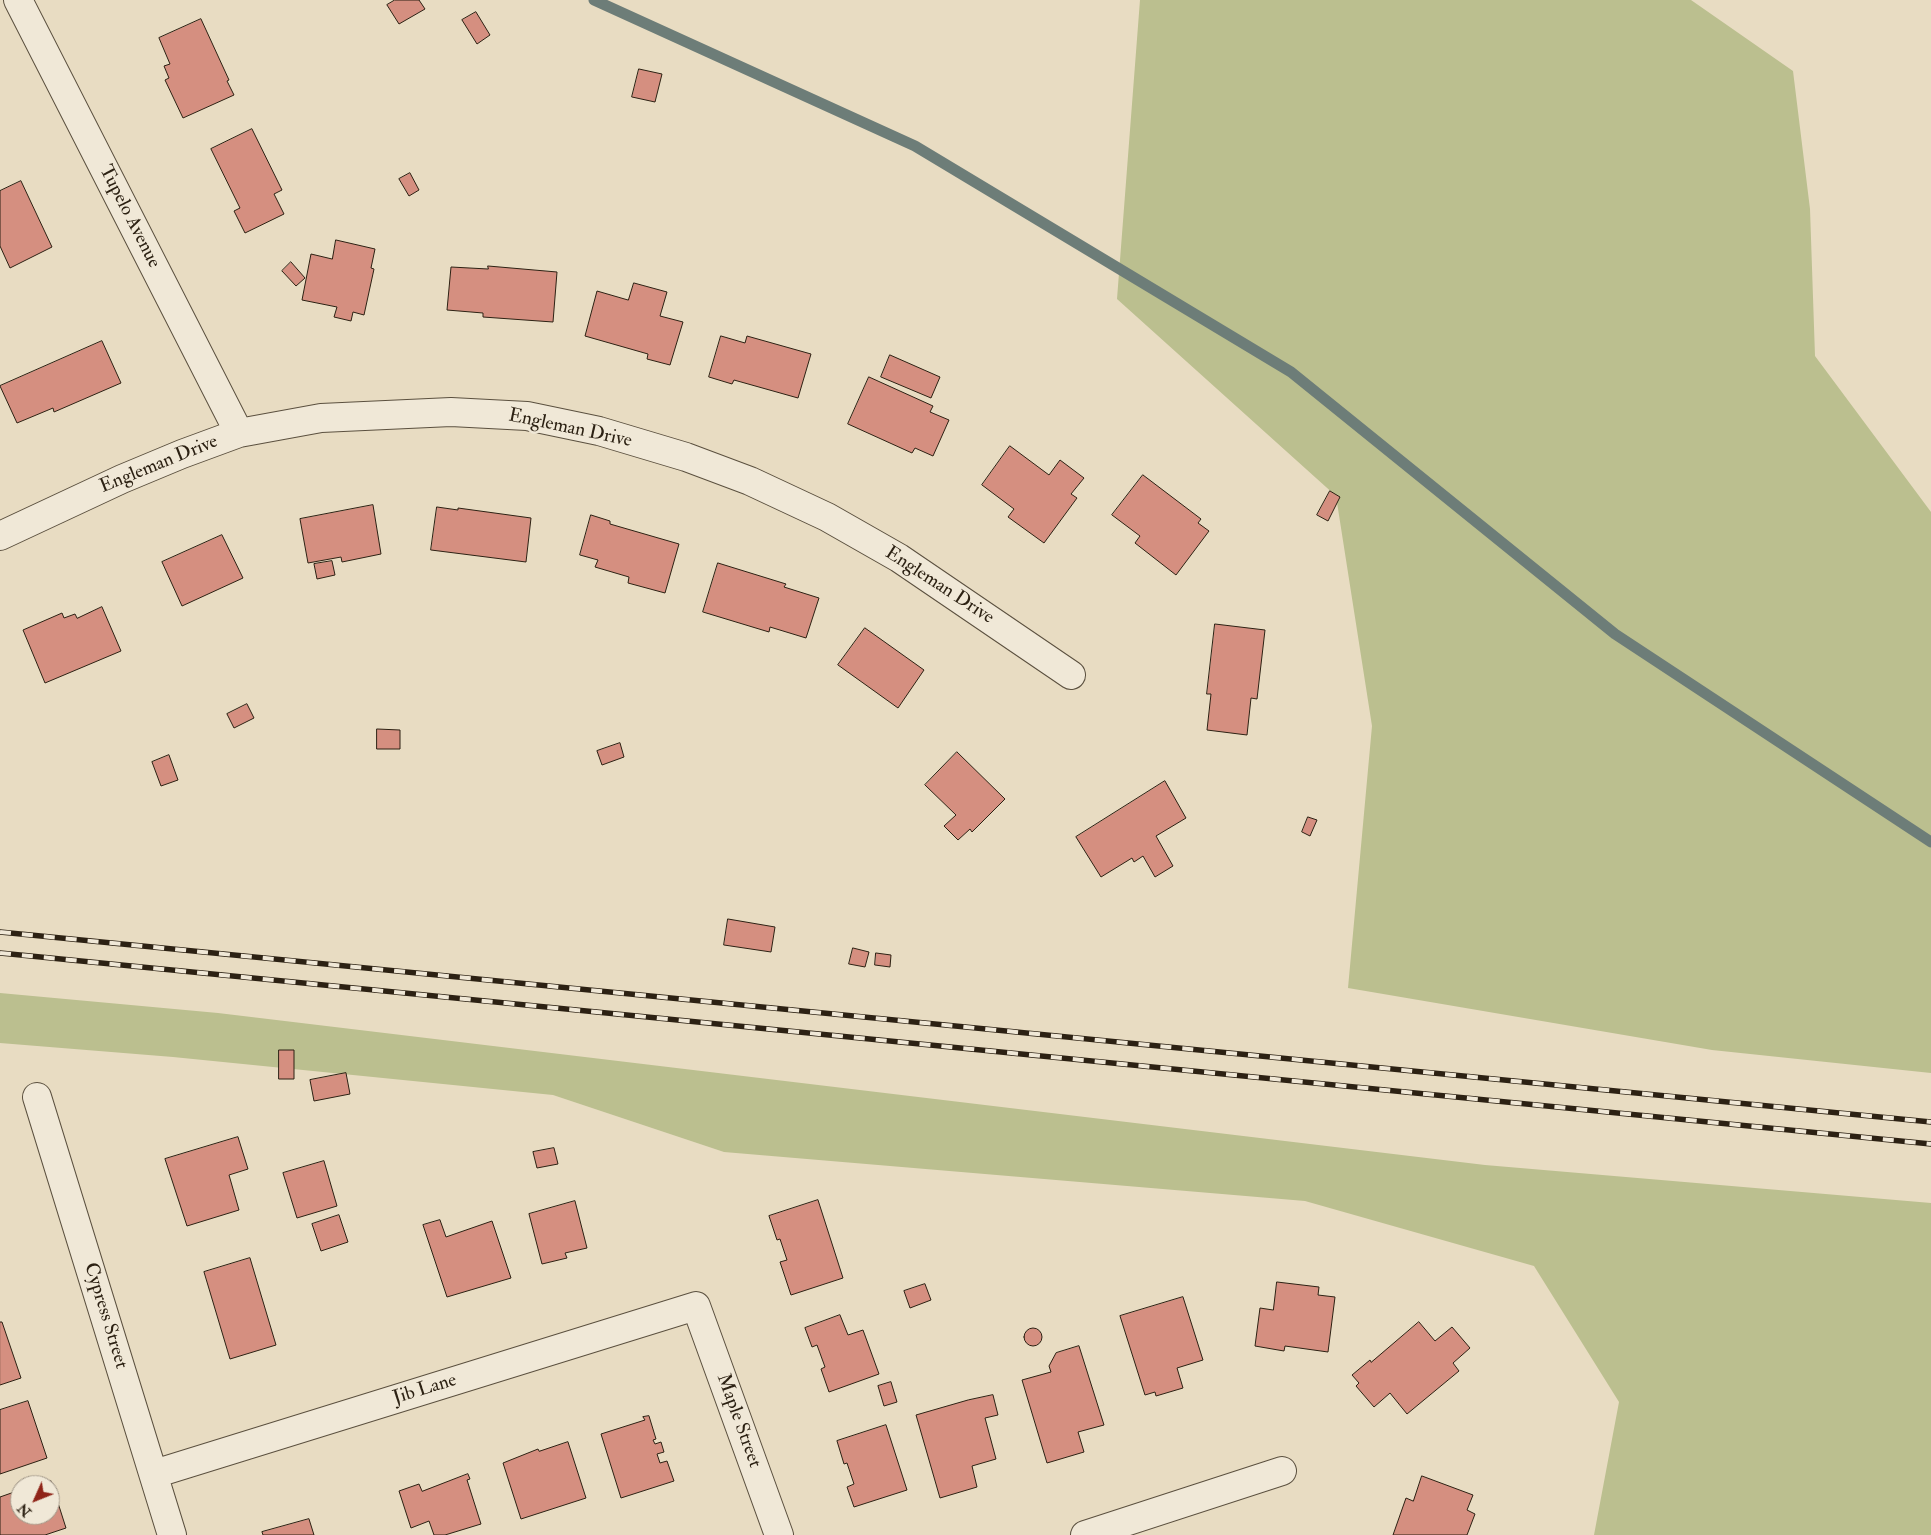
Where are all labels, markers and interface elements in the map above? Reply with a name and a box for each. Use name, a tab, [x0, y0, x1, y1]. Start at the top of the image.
street label: Tupelo Avenue	[93, 162, 165, 272]
street label: Engleman Drive	[506, 405, 634, 453]
street label: Engleman Drive	[97, 431, 221, 499]
street label: Engleman Drive	[880, 542, 998, 630]
street label: Cypress Street	[78, 1260, 132, 1372]
street label: Jib Lane	[390, 1370, 460, 1410]
street label: Maple Street	[711, 1371, 765, 1471]
north arrow	[10, 1475, 60, 1525]
text: N	[14, 1500, 35, 1520]

